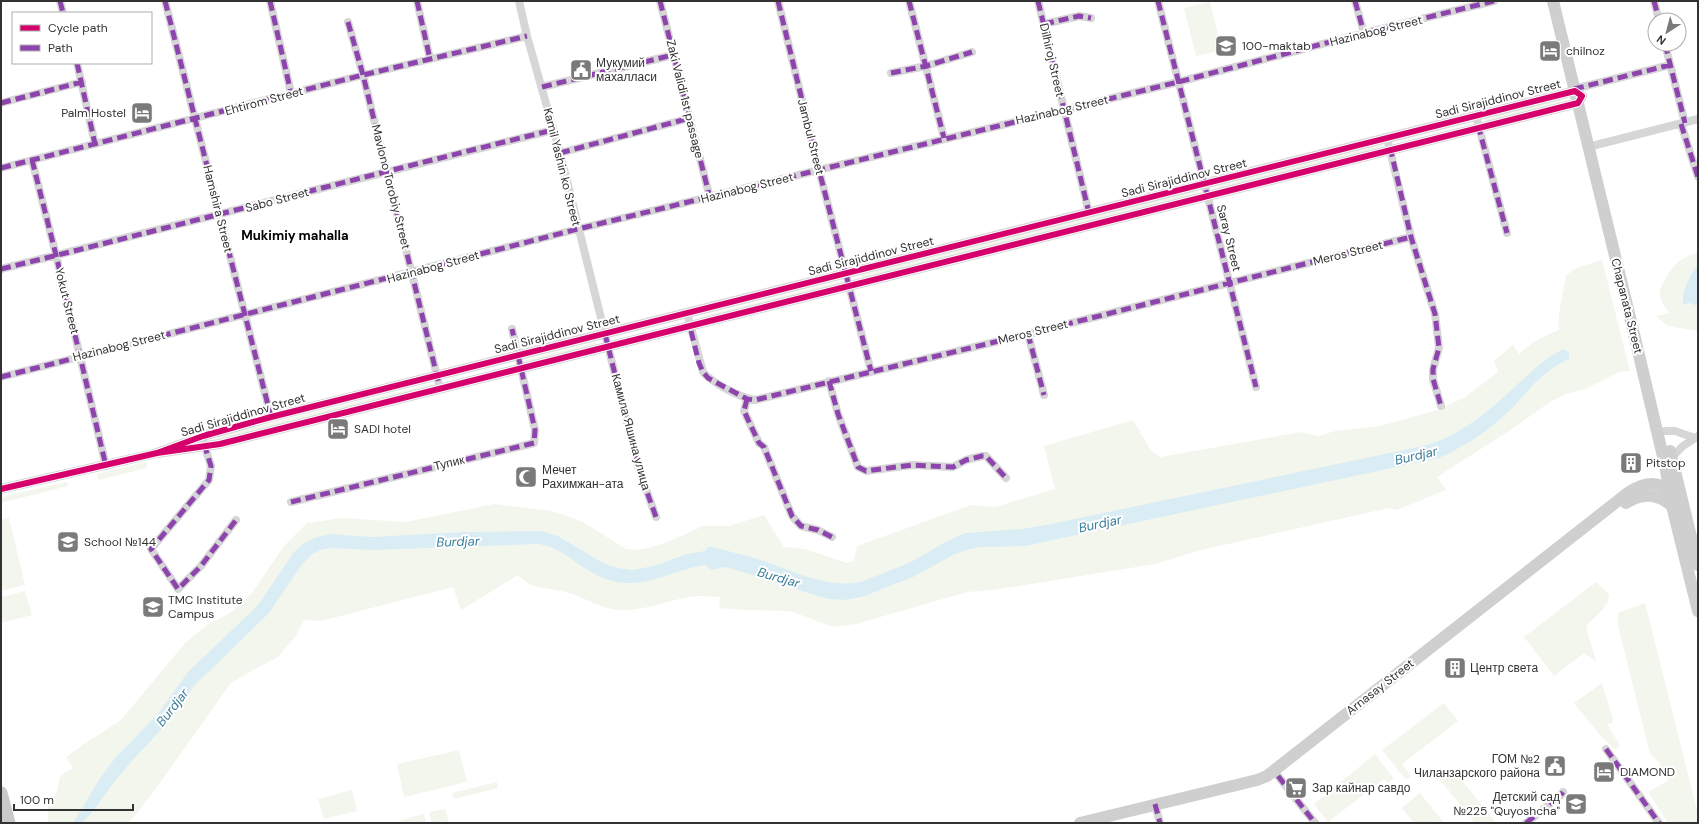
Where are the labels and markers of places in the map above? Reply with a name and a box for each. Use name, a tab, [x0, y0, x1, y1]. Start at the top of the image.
school or university icon: 100-maktab	[1213, 33, 1239, 59]
place label: 100-maktab	[1242, 38, 1311, 54]
hotel icon: chilnoz	[1537, 38, 1563, 64]
place label: chilnoz	[1566, 43, 1605, 59]
place label: Мукумий махалласи	[596, 55, 657, 85]
public building icon: Мукумий махалласи	[568, 57, 594, 83]
hotel icon: Palm Hostel	[129, 100, 155, 126]
place label: Palm Hostel	[61, 105, 126, 121]
hotel icon: SADI hotel	[325, 416, 351, 442]
place label: SADI hotel	[354, 421, 411, 437]
building icon: Pitstop	[1618, 450, 1644, 476]
place label: Pitstop	[1646, 455, 1685, 471]
place label: Мечет Рахимжан-ата	[542, 462, 624, 492]
mosque icon: Мечет Рахимжан-ата	[513, 464, 539, 490]
school or university icon: School №144	[55, 529, 81, 555]
place label: School №144	[84, 534, 156, 550]
place label: TMC Institute Campus	[168, 592, 243, 622]
school or university icon: TMC Institute Campus	[140, 594, 166, 620]
building icon: Центр света	[1442, 655, 1468, 681]
place label: Центр света	[1470, 660, 1538, 676]
place label: ГОМ №2 Чиланзарского района	[1414, 751, 1540, 781]
public building icon: ГОМ №2 Чиланзарского района	[1542, 753, 1568, 779]
hotel icon: DIAMOND	[1591, 759, 1617, 785]
place label: DIAMOND	[1620, 764, 1675, 780]
supermarket icon: Зар кайнар савдо	[1283, 775, 1309, 801]
place label: Зар кайнар савдо	[1312, 780, 1411, 796]
place label: Детский сад №225 "Quyoshcha"	[1453, 789, 1560, 819]
school or university icon: Детский сад №225 "Quyoshcha"	[1563, 791, 1589, 817]

